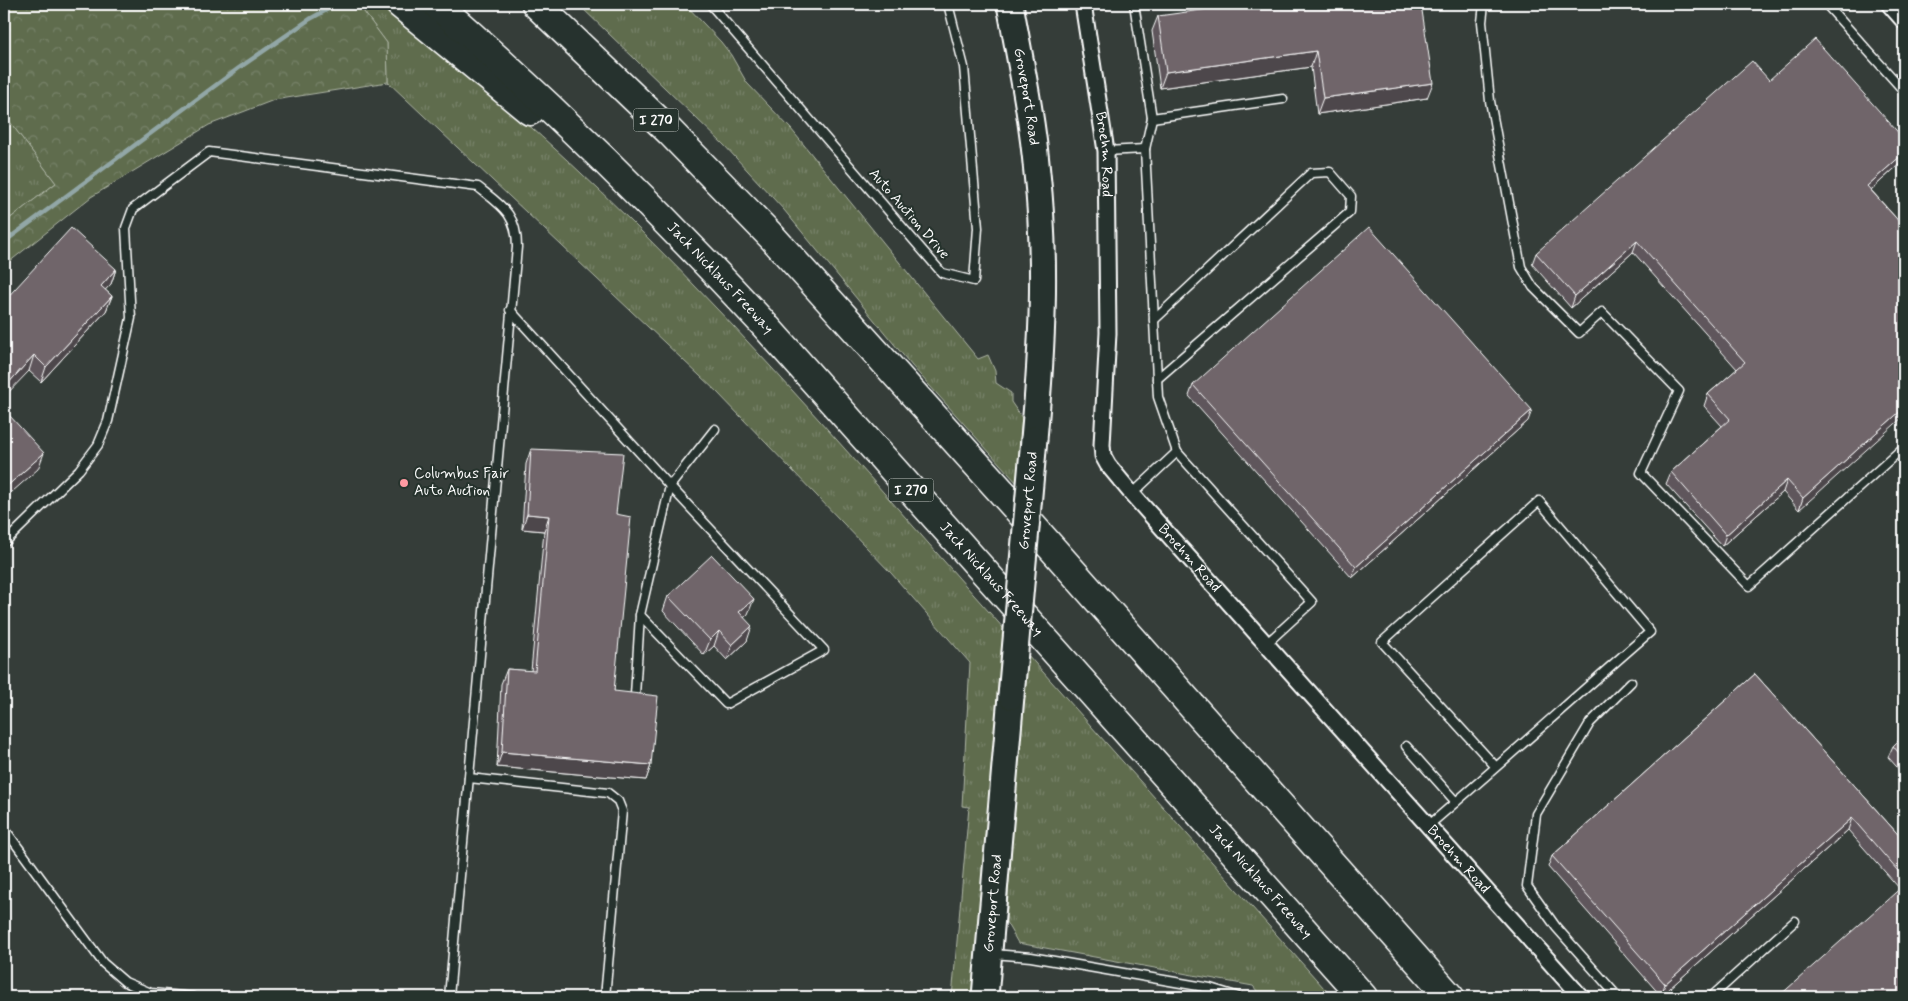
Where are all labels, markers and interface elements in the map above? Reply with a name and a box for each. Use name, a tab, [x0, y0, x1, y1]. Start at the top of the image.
street label: Groveport Road	[1008, 46, 1044, 146]
road number: I 270	[634, 108, 678, 132]
street label: Broehm Road	[1090, 110, 1117, 197]
street label: Auto Auction Drive	[864, 164, 954, 264]
street label: Jack Nicklaus Freeway	[662, 218, 778, 338]
street label: Groveport Road	[1014, 451, 1043, 551]
place label: Columbus Fair Auto Auction	[414, 464, 509, 501]
marker: Columbus Fair Auto Auction	[398, 477, 410, 489]
road number: I 270	[888, 478, 934, 502]
street label: Jack Nicklaus Freeway	[935, 518, 1047, 641]
street label: Broehm Road	[1153, 520, 1225, 597]
street label: Jack Nicklaus Freeway	[1204, 820, 1317, 943]
street label: Broehm Road	[1422, 821, 1494, 898]
street label: Groveport Road	[979, 853, 1007, 953]

